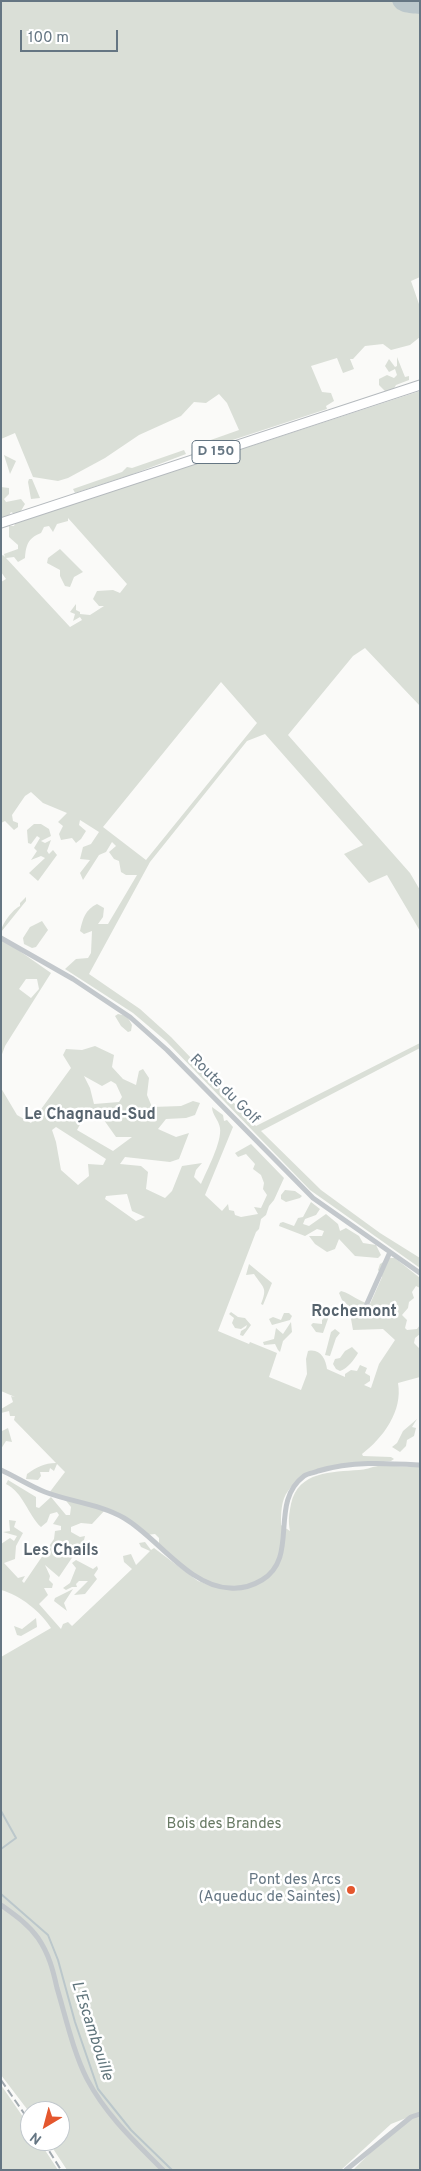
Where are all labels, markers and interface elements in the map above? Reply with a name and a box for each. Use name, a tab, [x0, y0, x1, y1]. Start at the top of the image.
scale bar	[22, 20, 120, 52]
text: 100 m	[28, 29, 69, 48]
road number: D 150	[192, 441, 240, 464]
street label: Route du Golf	[185, 1051, 263, 1129]
district label: Le Chagnaud-Sud	[24, 1106, 156, 1126]
district label: Rochemont	[311, 1303, 397, 1323]
district label: Les Chails	[23, 1542, 99, 1562]
park label: Bois des Brandes	[166, 1816, 282, 1834]
place label: Pont des Arcs (Aqueduc de Saintes)	[199, 1872, 341, 1907]
marker: Pont des Arcs (Aqueduc de Saintes)	[345, 1884, 357, 1896]
water label: L'Escambouille	[66, 1979, 116, 2083]
north arrow	[20, 2101, 70, 2151]
text: N	[27, 2128, 45, 2147]

